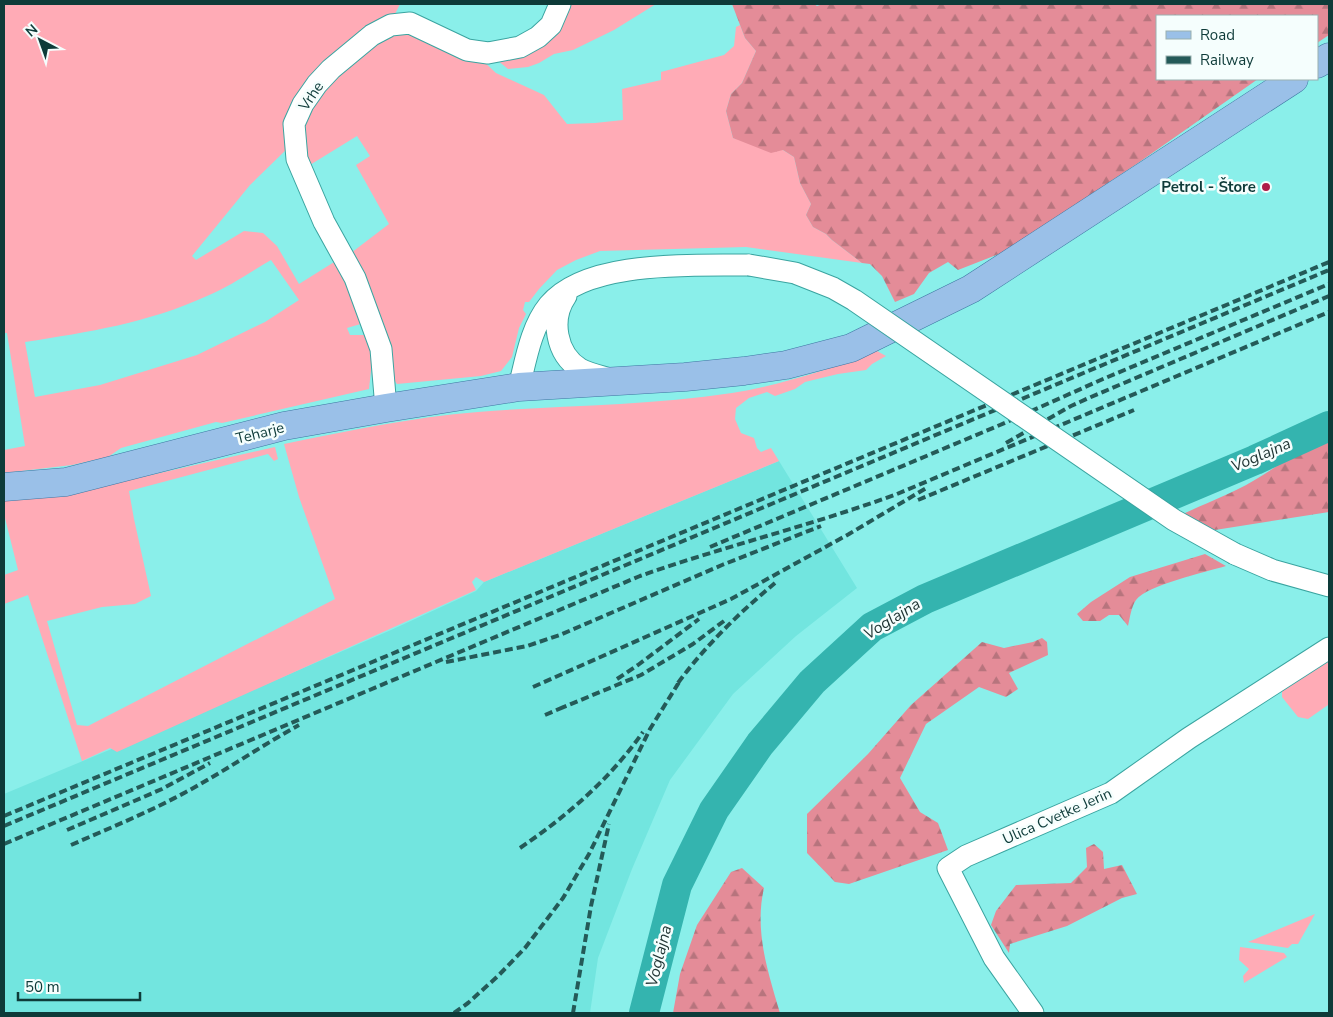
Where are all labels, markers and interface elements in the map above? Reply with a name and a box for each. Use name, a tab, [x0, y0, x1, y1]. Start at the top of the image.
north arrow	[15, 15, 65, 65]
legend	[1156, 15, 1318, 80]
text: N	[22, 20, 42, 41]
text: Road	[1200, 25, 1235, 45]
text: Railway	[1200, 50, 1254, 70]
street label: Vrhe	[293, 77, 328, 115]
place label: Petrol - Štore	[1161, 177, 1256, 197]
marker: Petrol - Štore	[1260, 181, 1272, 193]
street label: Teharje	[234, 417, 286, 449]
water label: Voglajna	[1228, 433, 1294, 477]
water label: Voglajna	[859, 593, 925, 645]
street label: Ulica Cvetke Jerin	[999, 783, 1115, 849]
water label: Voglajna	[641, 923, 677, 989]
scale bar	[18, 970, 140, 1002]
text: 50 m	[25, 977, 60, 997]

